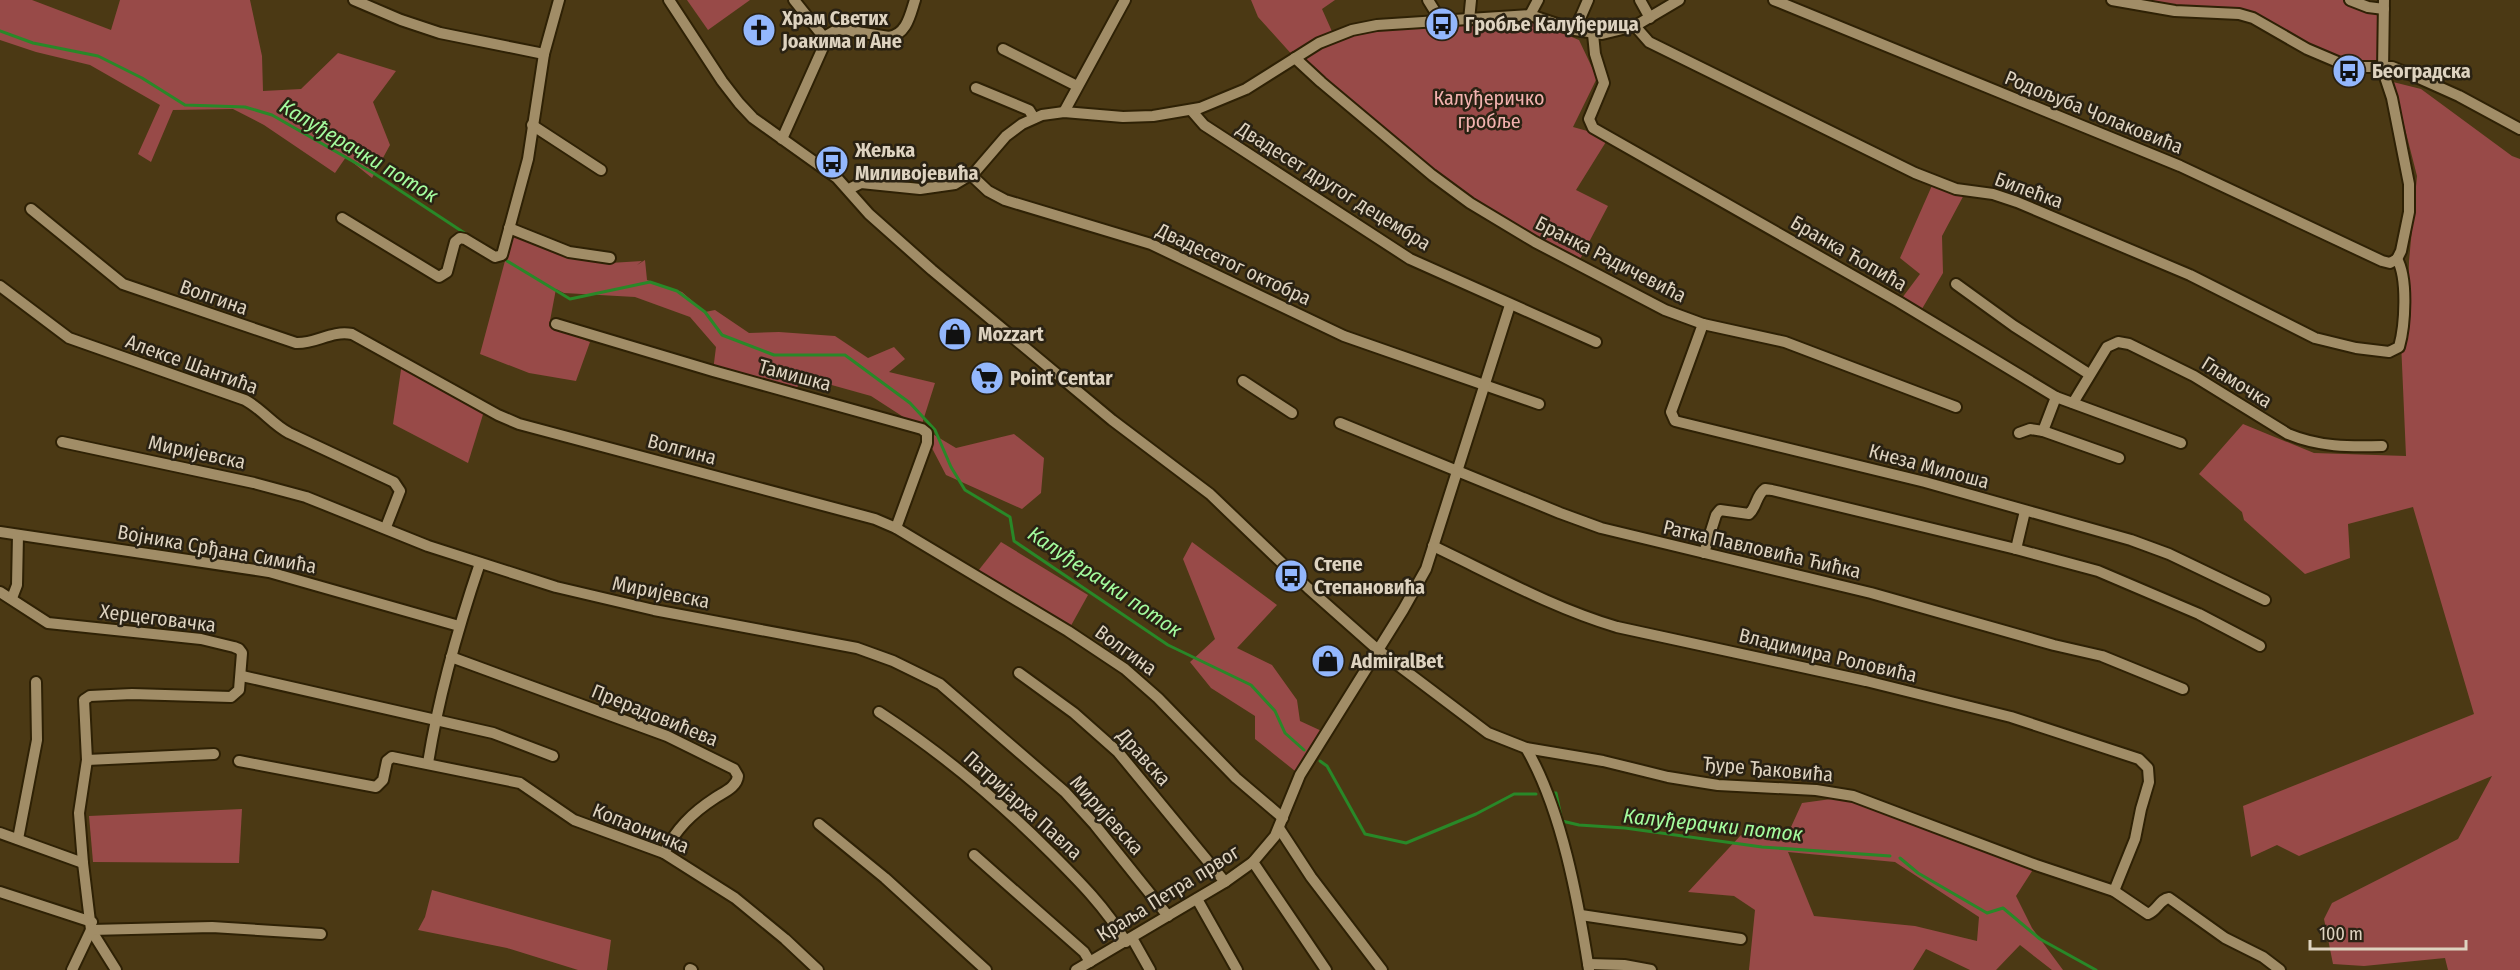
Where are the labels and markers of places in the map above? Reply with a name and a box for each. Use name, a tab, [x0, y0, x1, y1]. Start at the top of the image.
place label: Храм Светих Јоакима и Ане	[781, 6, 902, 53]
bus stop icon: Гробље Калуђерица	[1424, 6, 1460, 42]
church icon: Храм Светих Јоакима и Ане	[741, 12, 777, 48]
place label: Гробље Калуђерица	[1465, 12, 1639, 36]
bus stop icon: Београдска	[2331, 53, 2367, 89]
place label: Београдска	[2372, 59, 2471, 83]
place label: Жељка Миливојевића	[854, 138, 978, 185]
bus stop icon: Жељка Миливојевића	[814, 144, 850, 180]
shop icon: Mozzart	[937, 316, 973, 352]
place label: Mozzart	[978, 322, 1045, 346]
supermarket icon: Point Centar	[969, 360, 1005, 396]
place label: Point Centar	[1010, 366, 1113, 390]
place label: Степе Степановића	[1314, 552, 1425, 599]
bus stop icon: Степе Степановића	[1273, 558, 1309, 594]
shop icon: AdmiralBet	[1310, 643, 1346, 679]
place label: AdmiralBet	[1350, 649, 1444, 673]

